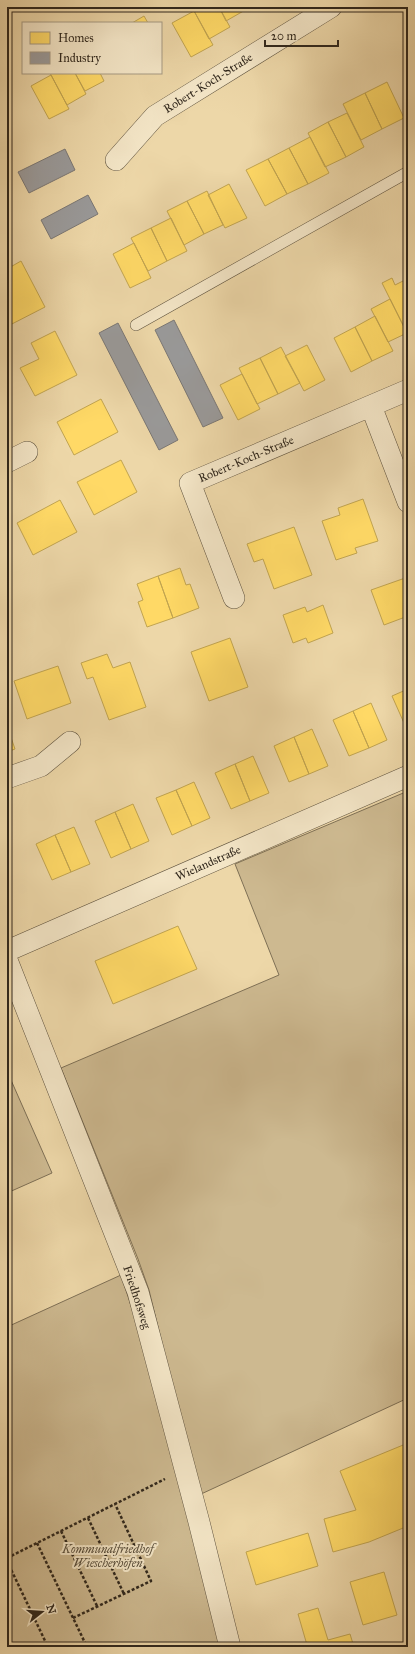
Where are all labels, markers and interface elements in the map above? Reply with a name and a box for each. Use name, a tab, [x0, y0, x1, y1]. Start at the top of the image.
legend	[22, 22, 162, 74]
scale bar	[265, 22, 338, 48]
text: 20 m	[271, 29, 297, 43]
text: Homes	[58, 31, 94, 45]
street label: Robert-Koch-Straße	[161, 50, 255, 116]
text: Industry	[58, 51, 101, 65]
street label: Robert-Koch-Straße	[196, 433, 296, 485]
street label: Wielandstraße	[173, 842, 243, 884]
street label: Friedhofsweg	[119, 1264, 154, 1331]
park label: Kommunalfriedhof Wiescherhöfen	[61, 1542, 157, 1570]
north arrow	[22, 1592, 62, 1632]
text: N	[44, 1603, 59, 1616]

